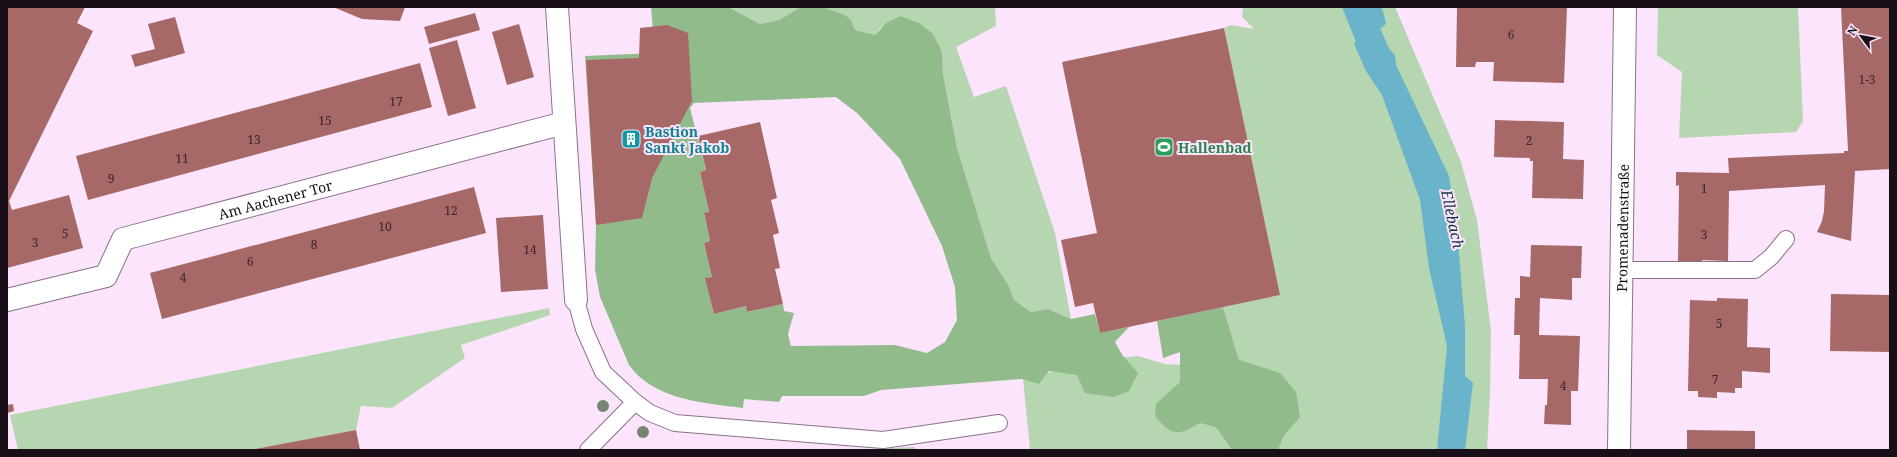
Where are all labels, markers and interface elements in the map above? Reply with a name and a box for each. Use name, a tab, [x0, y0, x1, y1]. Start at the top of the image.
north arrow	[1841, 16, 1881, 56]
text: N	[1843, 23, 1861, 38]
house number: 6	[1508, 26, 1515, 43]
house number: 1-3	[1858, 71, 1876, 88]
house number: 17	[389, 93, 403, 110]
house number: 15	[318, 112, 332, 129]
place label: Bastion Sankt Jakob	[645, 122, 729, 157]
building icon: Bastion Sankt Jakob	[620, 128, 642, 150]
house number: 13	[247, 131, 261, 148]
house number: 2	[1526, 132, 1532, 149]
sports icon: Hallenbad	[1153, 136, 1175, 158]
place label: Hallenbad	[1178, 138, 1252, 157]
house number: 11	[175, 150, 189, 167]
street label: Promenadenstraße	[1612, 164, 1632, 292]
house number: 9	[108, 170, 114, 187]
street label: Am Aachener Tor	[216, 175, 335, 223]
house number: 1	[1701, 180, 1707, 197]
water label: Ellebach	[1437, 187, 1469, 250]
house number: 12	[444, 202, 458, 219]
house number: 10	[378, 218, 392, 235]
house number: 5	[62, 225, 68, 242]
house number: 3	[1701, 226, 1708, 243]
house number: 3	[32, 234, 39, 251]
house number: 8	[311, 236, 318, 253]
house number: 14	[523, 241, 537, 258]
house number: 6	[247, 253, 254, 270]
house number: 4	[180, 269, 187, 286]
house number: 5	[1716, 315, 1722, 332]
house number: 7	[1712, 371, 1719, 388]
house number: 4	[1560, 377, 1567, 394]

